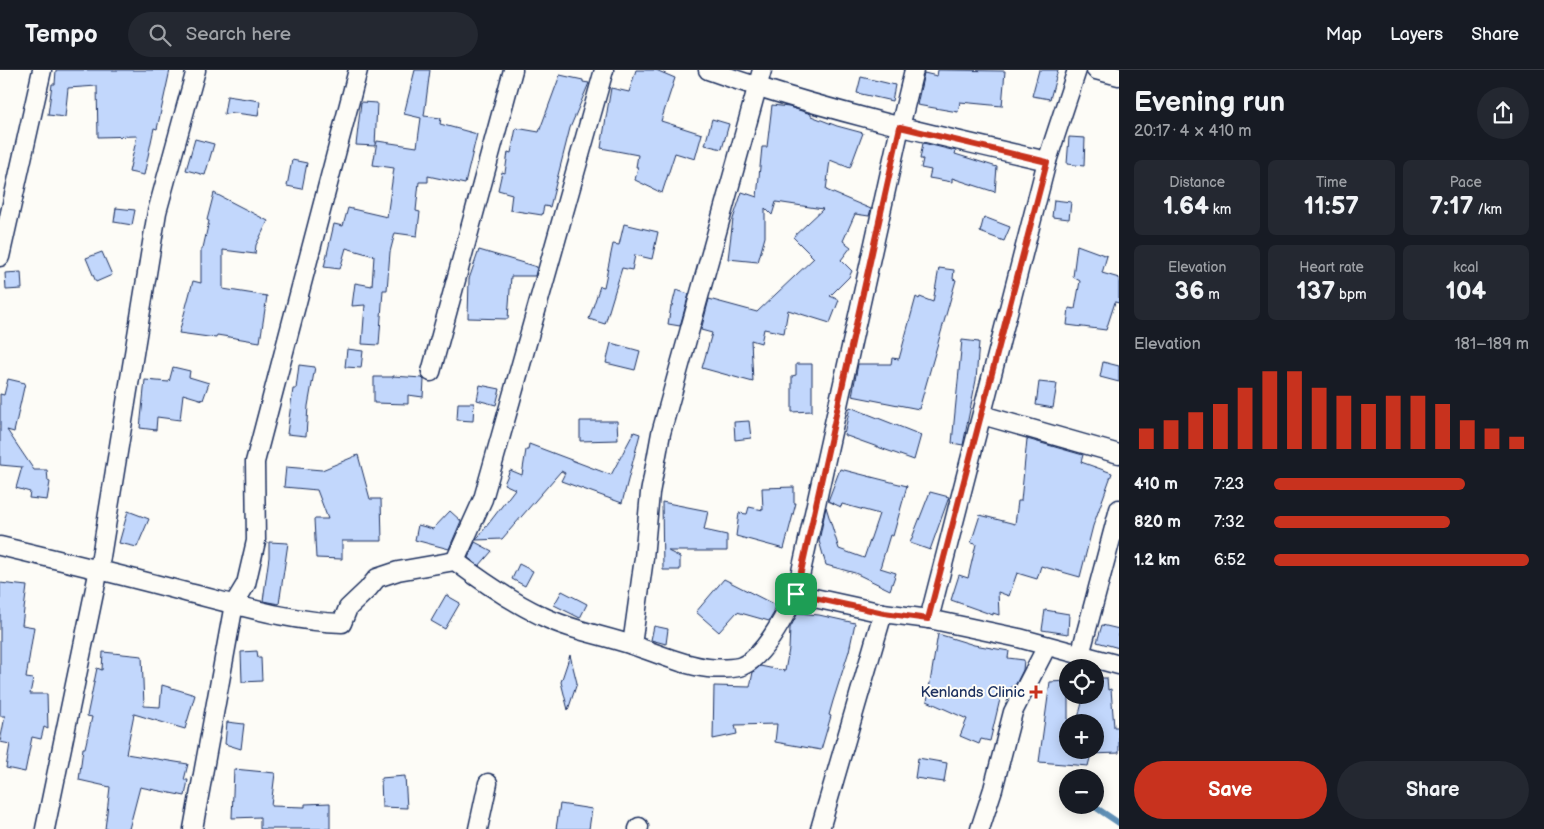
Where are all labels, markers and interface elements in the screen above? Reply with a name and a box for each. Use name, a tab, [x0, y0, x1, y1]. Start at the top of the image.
search box	[128, 12, 478, 57]
text: Tempo	[25, 20, 98, 49]
icon: search	[146, 21, 174, 49]
text: Search here	[186, 23, 291, 46]
text: Map	[1326, 24, 1362, 45]
text: Layers	[1390, 24, 1443, 45]
text: Share	[1471, 24, 1519, 45]
text: Evening run	[1134, 86, 1285, 119]
button: share	[1477, 87, 1529, 139]
text: 20:17 · 4 × 410 m	[1134, 122, 1252, 141]
text: Distance	[1169, 174, 1225, 191]
text: Time	[1316, 174, 1347, 191]
text: Pace	[1450, 174, 1482, 191]
text: 1.64	[1163, 191, 1209, 222]
text: 11:57	[1304, 191, 1359, 222]
text: 7:17	[1429, 191, 1474, 222]
text: km	[1209, 201, 1231, 218]
text: /km	[1474, 201, 1502, 218]
text: Elevation	[1168, 259, 1226, 276]
text: Heart rate	[1299, 259, 1364, 276]
text: kcal	[1453, 259, 1478, 276]
text: 36	[1175, 276, 1204, 307]
text: 137	[1296, 276, 1335, 307]
text: 104	[1445, 276, 1486, 307]
text: m	[1204, 286, 1220, 303]
text: bpm	[1335, 286, 1367, 303]
text: Elevation	[1134, 335, 1201, 354]
text: 181–189 m	[1454, 335, 1529, 354]
text: 410 m	[1134, 475, 1178, 494]
text: 7:23	[1214, 475, 1244, 494]
text: 820 m	[1134, 513, 1181, 532]
text: 7:32	[1214, 513, 1244, 532]
text: 1.2 km	[1134, 551, 1180, 570]
text: 6:52	[1214, 551, 1246, 570]
pin	[775, 573, 817, 615]
icon: arrive	[782, 580, 810, 608]
map controls	[1059, 659, 1104, 814]
button: locate	[1059, 659, 1104, 704]
place label: Kenlands Clinic	[920, 683, 1025, 702]
marker: Kenlands Clinic	[1029, 685, 1043, 699]
button: +	[1059, 714, 1104, 759]
button: Save	[1134, 761, 1327, 819]
button: Share	[1337, 761, 1529, 819]
button: −	[1059, 769, 1104, 814]

